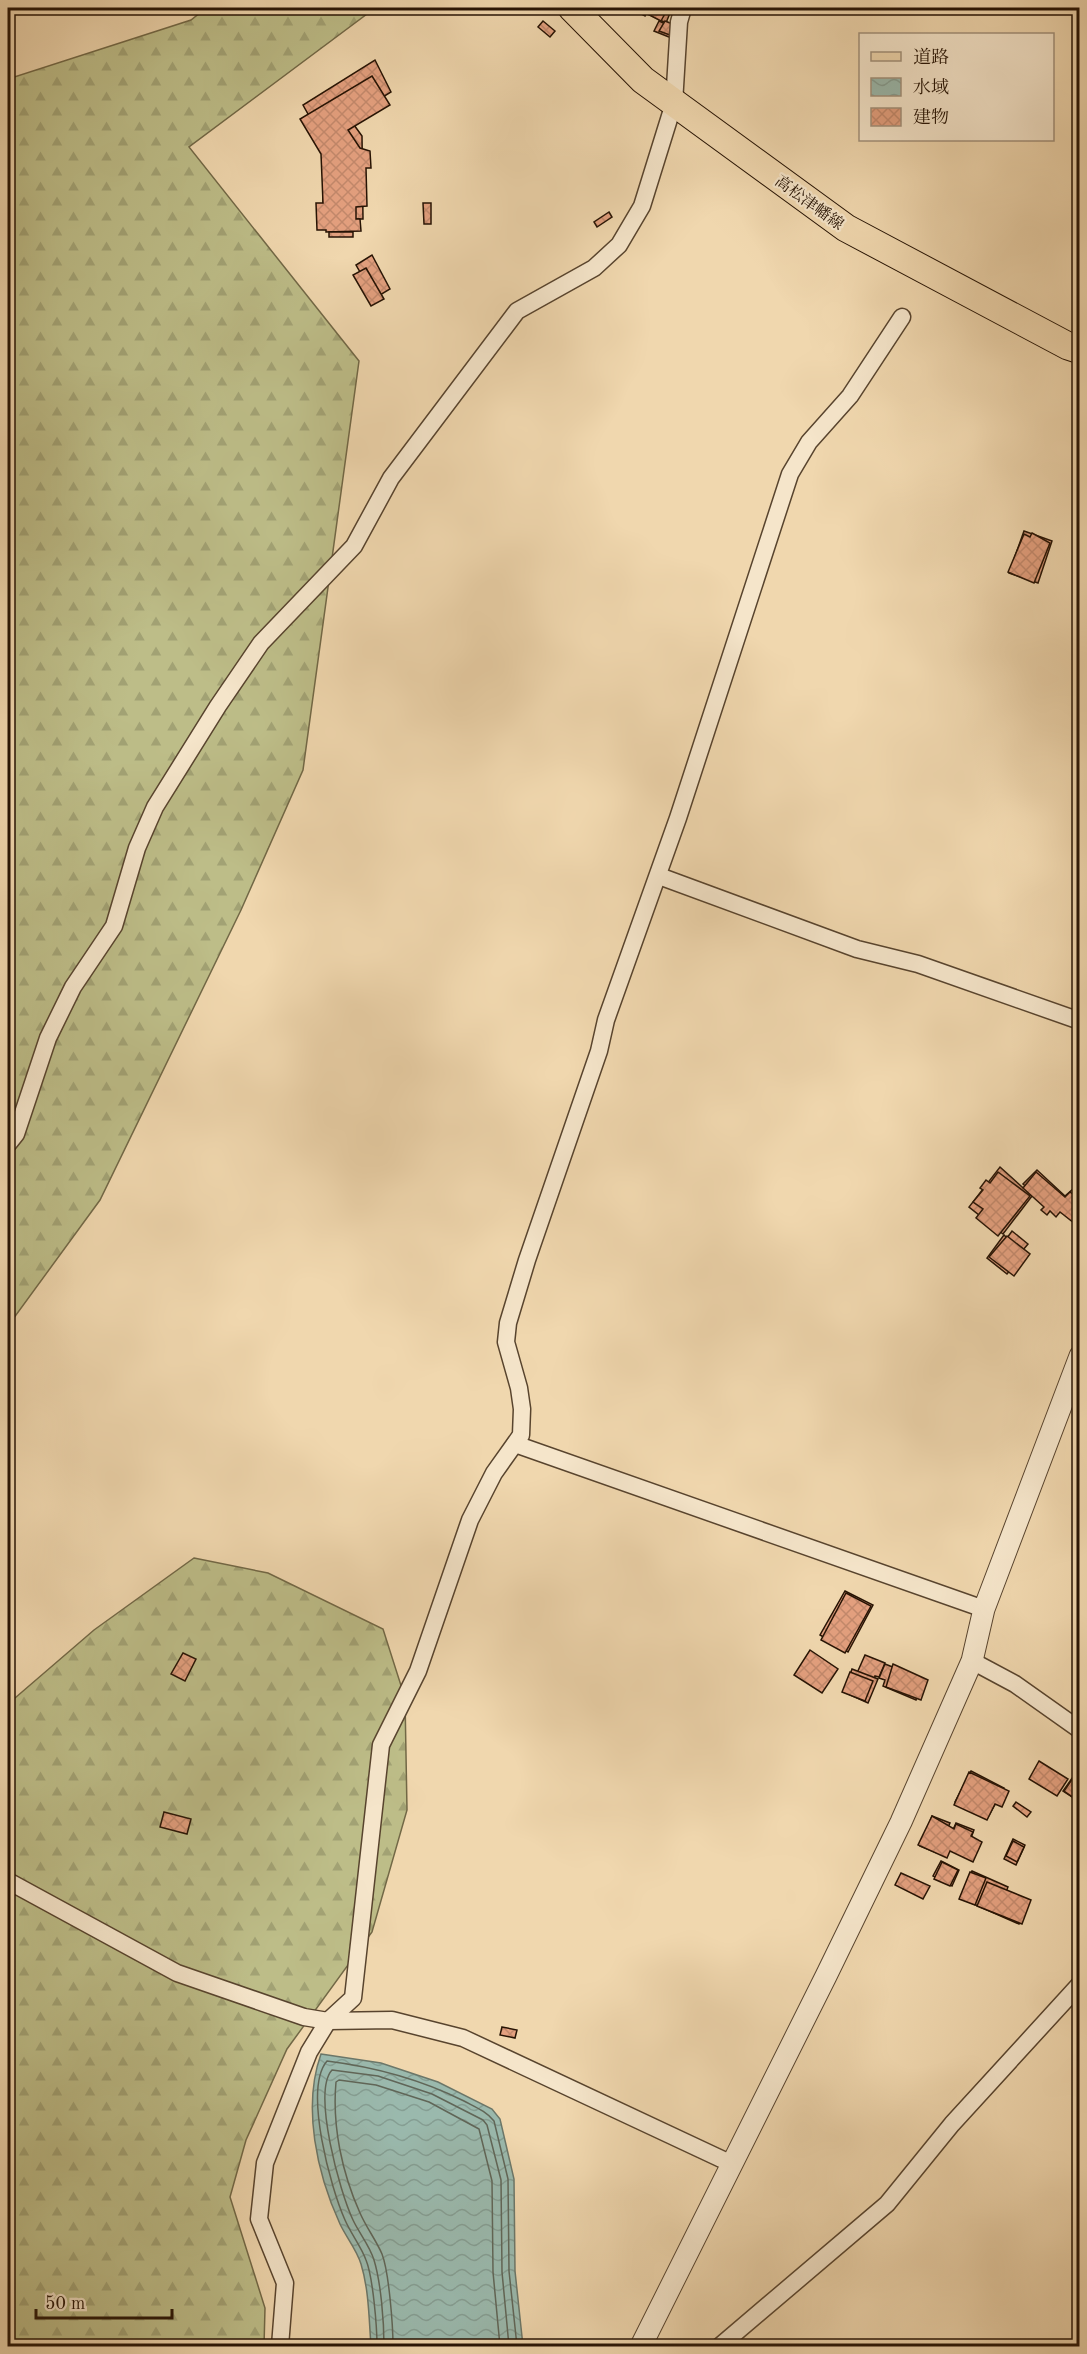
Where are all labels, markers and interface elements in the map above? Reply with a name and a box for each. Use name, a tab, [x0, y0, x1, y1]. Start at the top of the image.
legend	[859, 33, 1054, 141]
text: 道路	[913, 47, 949, 67]
text: 水域	[913, 77, 949, 97]
text: 建物	[913, 107, 949, 127]
street label: 高松津幡線	[772, 172, 847, 234]
scale bar	[36, 2282, 172, 2320]
text: 50 m	[45, 2295, 85, 2313]

